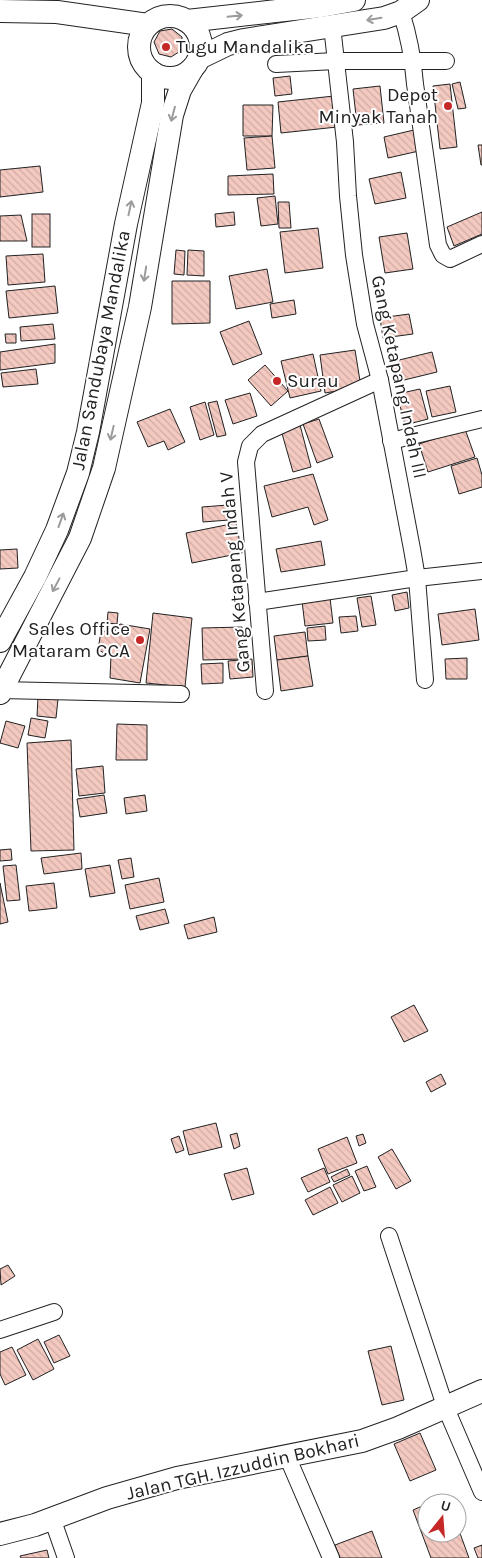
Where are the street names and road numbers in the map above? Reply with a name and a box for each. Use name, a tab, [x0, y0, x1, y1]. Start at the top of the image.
street label: Jalan Sandubaya Mandalika	[67, 228, 135, 472]
street label: Gang Ketapang Indah III	[367, 273, 431, 481]
street label: Gang Ketapang Indah V	[215, 470, 255, 673]
street label: Jalan TGH. Izzuddin Bokhari	[124, 1429, 362, 1505]

